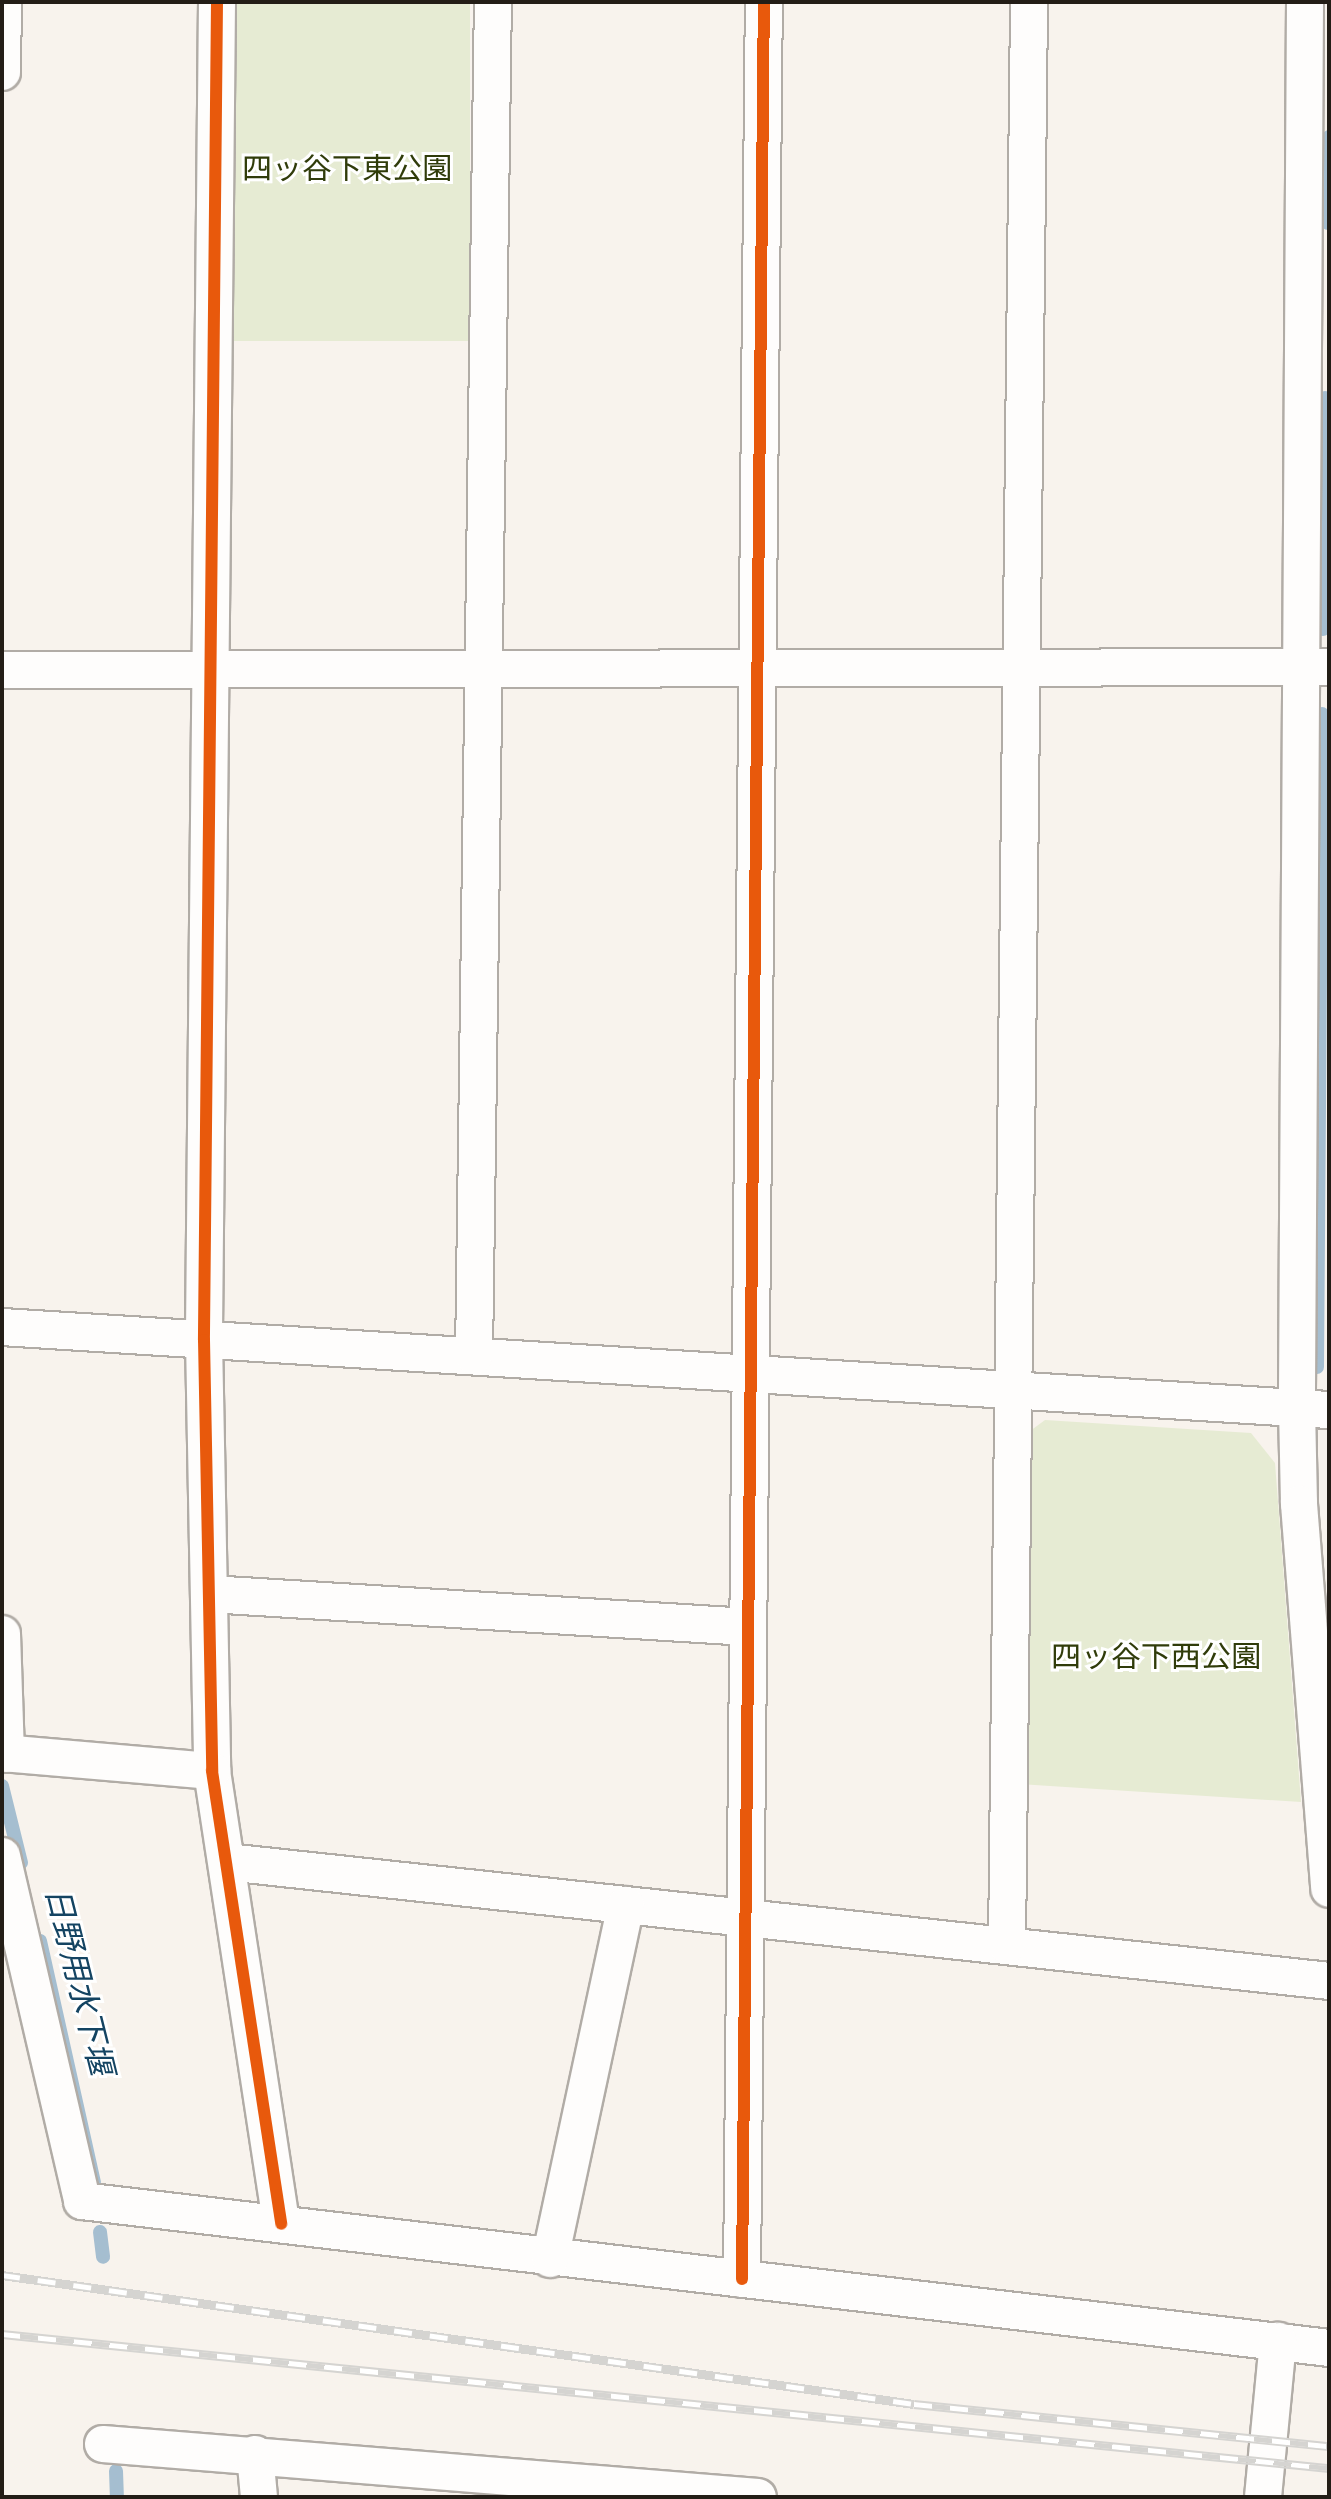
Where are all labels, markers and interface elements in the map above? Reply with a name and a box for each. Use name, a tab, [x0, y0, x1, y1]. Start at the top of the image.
park label: 四ッ谷下東公園	[242, 151, 452, 187]
park label: 四ッ谷下西公園	[1051, 1639, 1261, 1675]
water label: 日野用水下堰	[36, 1883, 120, 2079]

